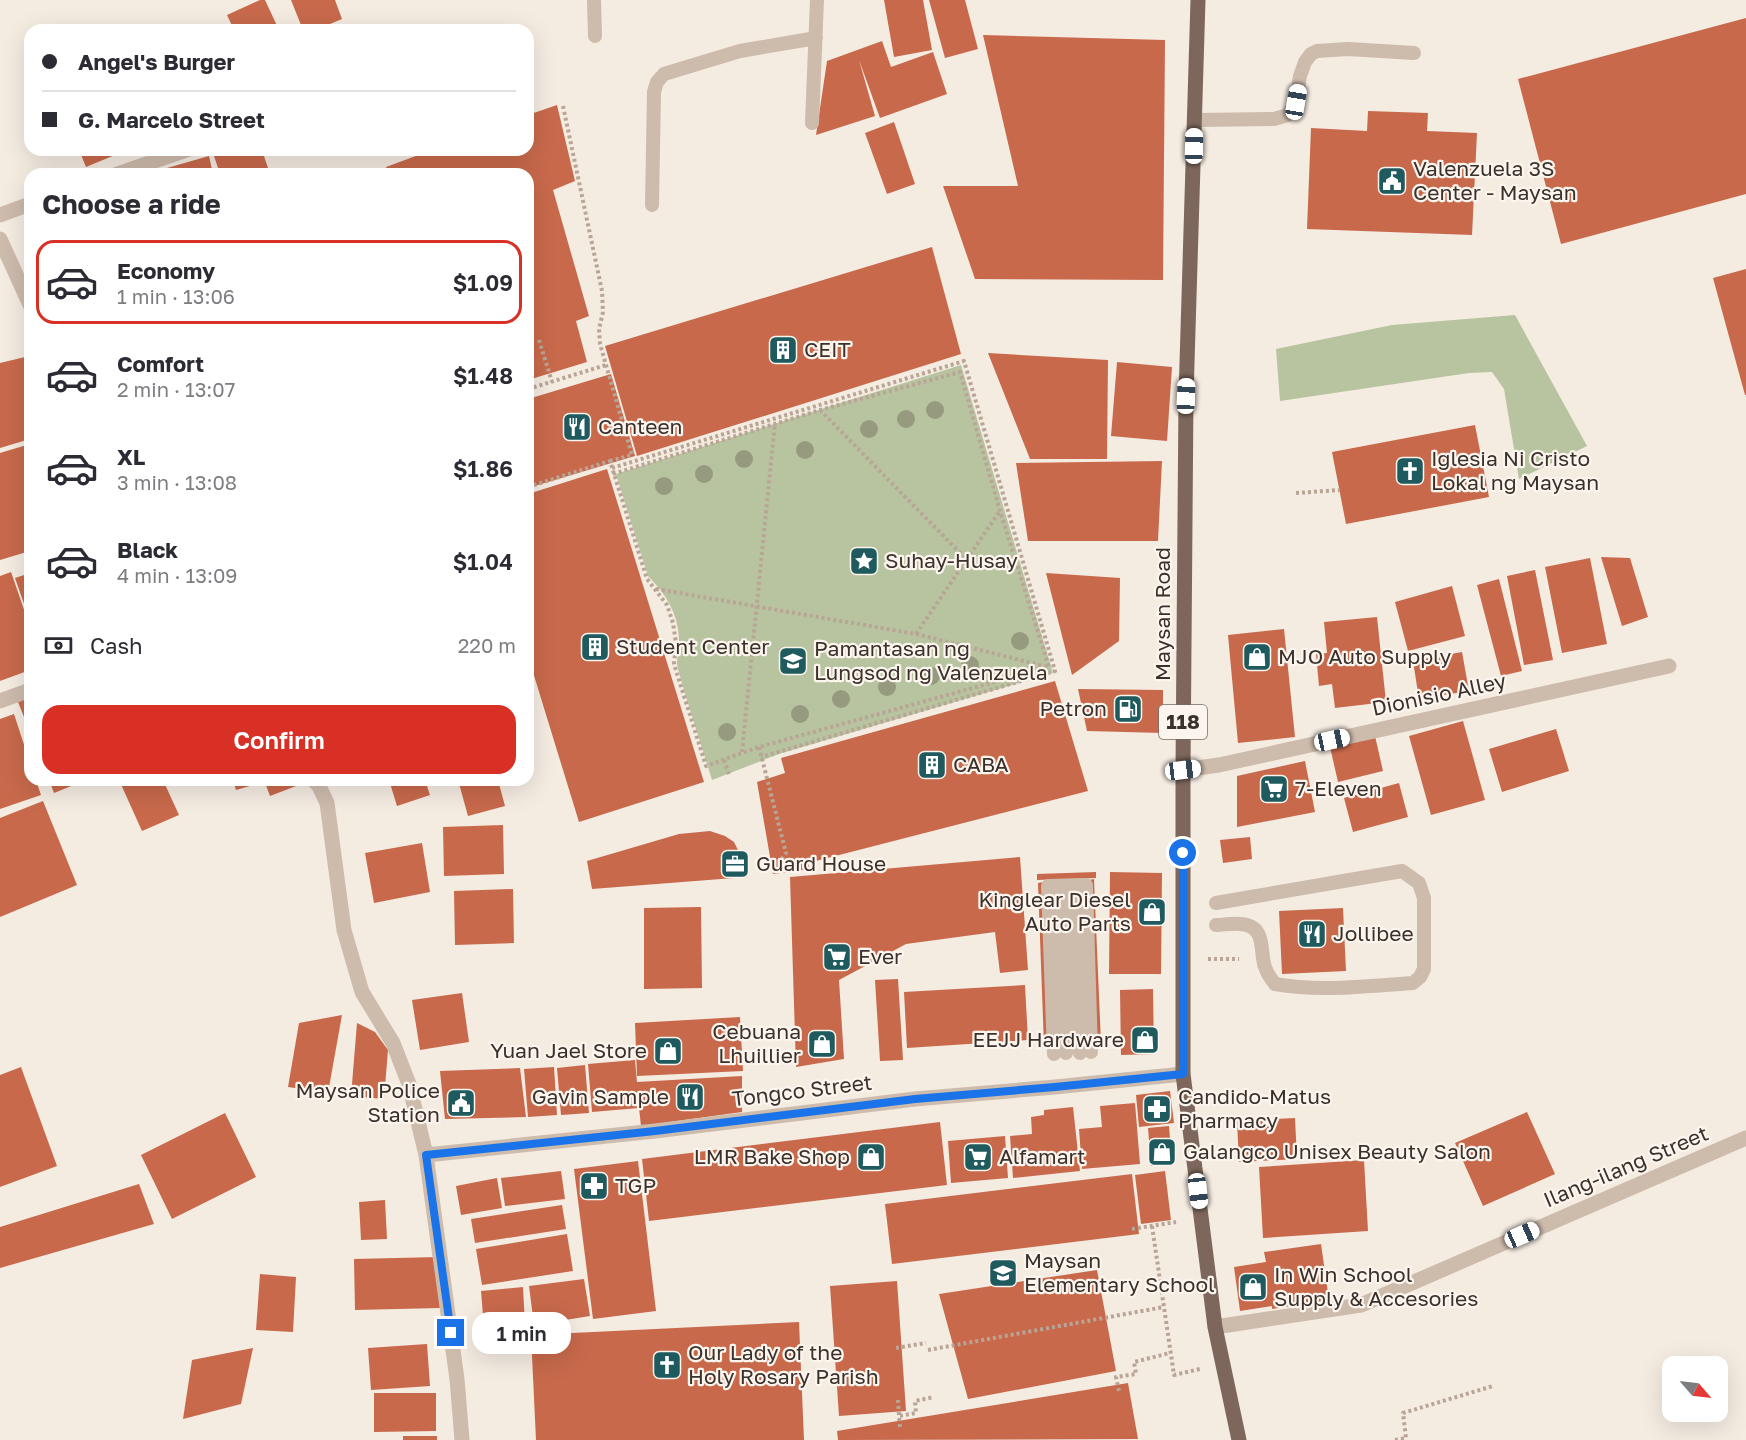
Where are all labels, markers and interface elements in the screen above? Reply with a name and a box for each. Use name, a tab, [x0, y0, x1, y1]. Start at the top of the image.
text: Angel's Burger	[78, 48, 235, 75]
car	[1284, 83, 1308, 121]
text: G. Marcelo Street	[78, 106, 265, 133]
car	[1185, 128, 1203, 164]
place label: Valenzuela 3S Center - Maysan	[1413, 155, 1577, 205]
public building icon: Valenzuela 3S Center - Maysan	[1376, 165, 1408, 197]
text: Choose a ride	[42, 188, 221, 220]
icon: car	[45, 255, 99, 309]
text: Economy	[117, 257, 215, 284]
text: $1.09	[453, 269, 513, 296]
text: 1 min · 13:06	[117, 284, 235, 308]
building icon: CEIT	[767, 334, 799, 366]
place label: CEIT	[804, 336, 851, 362]
icon: car	[45, 348, 99, 402]
text: Comfort	[117, 350, 204, 377]
text: $1.48	[453, 362, 513, 389]
text: 2 min · 13:07	[117, 377, 235, 401]
car	[1176, 378, 1196, 414]
restaurant icon: Canteen	[561, 411, 593, 443]
place label: Canteen	[598, 413, 683, 439]
icon: car	[45, 441, 99, 495]
text: XL	[117, 443, 145, 470]
place label: Iglesia Ni Cristo Lokal ng Maysan	[1431, 445, 1599, 495]
text: $1.86	[453, 455, 513, 482]
church icon: Iglesia Ni Cristo Lokal ng Maysan	[1394, 455, 1426, 487]
text: 3 min · 13:08	[117, 470, 237, 494]
icon: car	[45, 534, 99, 588]
text: Black	[117, 536, 178, 563]
place icon: Suhay-Husay	[848, 545, 880, 577]
place label: Suhay-Husay	[885, 547, 1018, 573]
street label: Maysan Road	[1149, 547, 1175, 681]
text: $1.04	[453, 548, 513, 575]
text: 4 min · 13:09	[117, 563, 237, 587]
icon: cash	[42, 629, 75, 662]
building icon: Student Center	[579, 631, 611, 663]
text: Cash	[90, 632, 143, 659]
text: 220 m	[458, 633, 516, 657]
place label: Student Center	[616, 633, 770, 659]
place label: Pamantasan ng Lungsod ng Valenzuela	[814, 635, 1048, 685]
shop icon: MJO Auto Supply	[1241, 641, 1273, 673]
place label: MJO Auto Supply	[1278, 643, 1451, 669]
school or university icon: Pamantasan ng Lungsod ng Valenzuela	[777, 645, 809, 677]
street label: Dionisio Alley	[1369, 667, 1508, 721]
fuel station icon: Petron	[1112, 693, 1144, 725]
place label: Petron	[1039, 695, 1107, 721]
button: Confirm	[42, 705, 516, 774]
road number: 118	[1159, 705, 1207, 739]
car	[1313, 727, 1351, 753]
building icon: CABA	[916, 749, 948, 781]
place label: CABA	[953, 751, 1009, 777]
car	[1164, 759, 1202, 781]
supermarket icon: 7-Eleven	[1258, 773, 1290, 805]
place label: 7-Eleven	[1295, 775, 1382, 801]
route start	[1169, 839, 1196, 866]
office icon: Guard House	[719, 848, 751, 880]
place label: Guard House	[756, 850, 886, 876]
place label: Kinglear Diesel Auto Parts	[979, 886, 1131, 936]
shop icon: Kinglear Diesel Auto Parts	[1136, 896, 1168, 928]
restaurant icon: Jollibee	[1296, 918, 1328, 950]
place label: Jollibee	[1333, 920, 1414, 946]
supermarket icon: Ever	[821, 941, 853, 973]
place label: Ever	[858, 943, 902, 969]
place label: Cebuana Lhuillier	[712, 1018, 801, 1068]
shop icon: EEJJ Hardware	[1129, 1024, 1161, 1056]
place label: EEJJ Hardware	[972, 1026, 1124, 1052]
shop icon: Cebuana Lhuillier	[806, 1028, 838, 1060]
shop icon: Yuan Jael Store	[652, 1035, 684, 1067]
place label: Yuan Jael Store	[490, 1037, 647, 1063]
street label: Tongco Street	[730, 1069, 873, 1112]
place label: Maysan Police Station	[295, 1077, 440, 1127]
restaurant icon: Gavin Sample	[674, 1081, 706, 1113]
place label: Gavin Sample	[532, 1083, 669, 1109]
place label: Candido-Matus Pharmacy	[1178, 1083, 1331, 1133]
public building icon: Maysan Police Station	[445, 1087, 477, 1119]
pharmacy icon: Candido-Matus Pharmacy	[1141, 1093, 1173, 1125]
street label: Ilang-ilang Street	[1539, 1120, 1712, 1213]
shop icon: Galangco Unisex Beauty Salon	[1146, 1136, 1178, 1168]
place label: Galangco Unisex Beauty Salon	[1183, 1138, 1491, 1164]
shop icon: LMR Bake Shop	[855, 1141, 887, 1173]
supermarket icon: Alfamart	[962, 1141, 994, 1173]
place label: LMR Bake Shop	[694, 1143, 850, 1169]
place label: Alfamart	[999, 1143, 1086, 1169]
pharmacy icon: TGP	[578, 1170, 610, 1202]
place label: TGP	[615, 1172, 656, 1198]
car	[1187, 1172, 1209, 1210]
car	[1502, 1219, 1542, 1251]
place label: Maysan Elementary School	[1024, 1247, 1215, 1297]
school or university icon: Maysan Elementary School	[987, 1257, 1019, 1289]
place label: In Win School Supply & Accesories	[1274, 1261, 1478, 1311]
shop icon: In Win School Supply & Accesories	[1237, 1271, 1269, 1303]
callout: 1 min	[472, 1312, 571, 1354]
route end	[437, 1319, 464, 1346]
text: 1 min	[496, 1321, 547, 1345]
place label: Our Lady of the Holy Rosary Parish	[688, 1339, 879, 1389]
church icon: Our Lady of the Holy Rosary Parish	[651, 1349, 683, 1381]
north arrow	[1662, 1356, 1728, 1422]
map controls	[1662, 1356, 1728, 1422]

